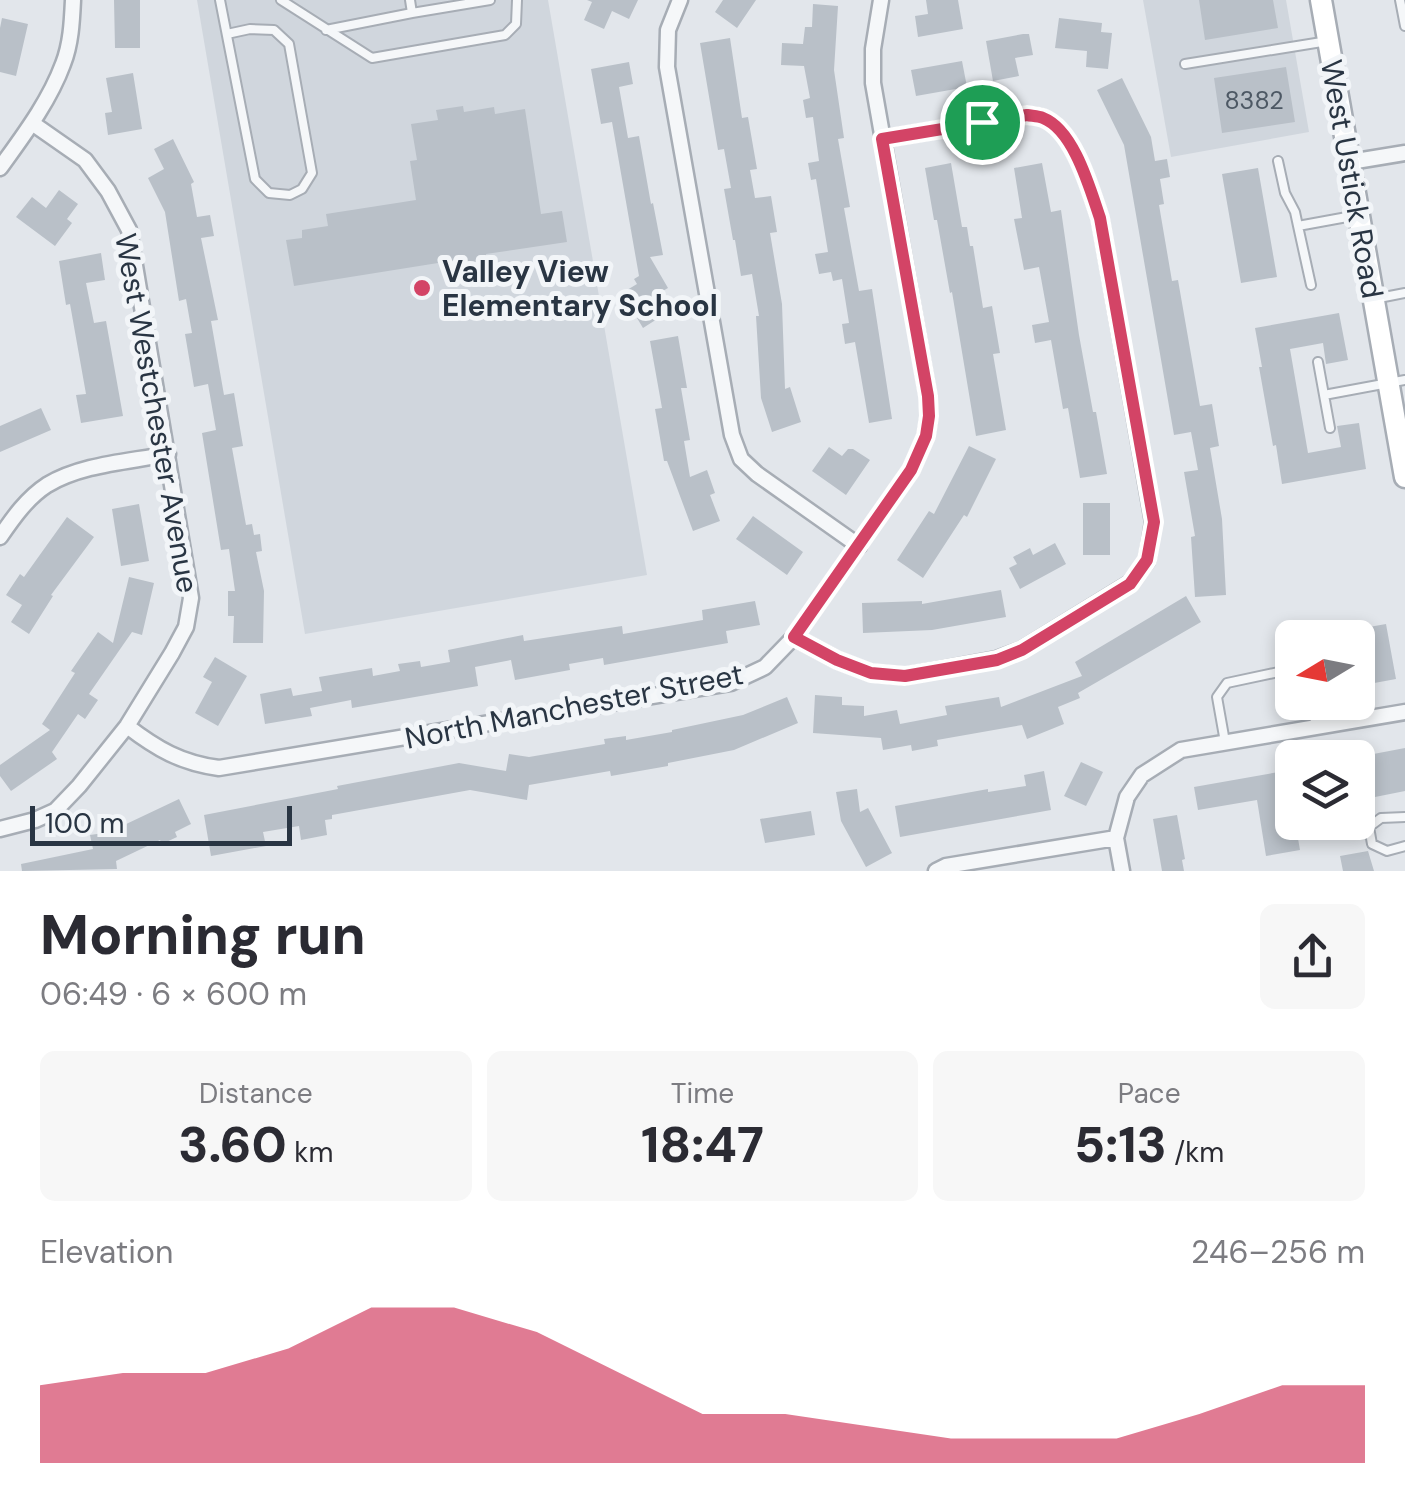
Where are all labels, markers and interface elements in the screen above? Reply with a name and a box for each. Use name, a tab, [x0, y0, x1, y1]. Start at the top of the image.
street label: West Ustick Road	[1312, 57, 1392, 301]
pin	[940, 80, 1025, 165]
house number: 8382	[1224, 84, 1284, 117]
icon: arrive	[955, 95, 1010, 150]
street label: West Westchester Avenue	[106, 230, 208, 596]
place label: Valley View Elementary School	[442, 252, 718, 325]
marker: Valley View Elementary School	[411, 277, 433, 299]
north arrow	[1275, 620, 1375, 720]
map controls	[1275, 620, 1375, 840]
street label: North Manchester Street	[402, 654, 746, 758]
button: layers	[1275, 740, 1375, 840]
scale bar	[30, 801, 292, 846]
text: 100 m	[45, 805, 124, 842]
text: Morning run	[40, 899, 366, 971]
button: share	[1260, 904, 1365, 1009]
text: 06:49 · 6 × 600 m	[40, 973, 307, 1015]
text: Distance	[199, 1075, 313, 1112]
text: Time	[671, 1075, 734, 1112]
text: Pace	[1118, 1075, 1181, 1112]
text: 3.60	[178, 1112, 287, 1178]
text: 18:47	[641, 1112, 764, 1178]
text: 5:13	[1074, 1112, 1167, 1178]
text: km	[287, 1134, 333, 1171]
text: /km	[1167, 1134, 1224, 1171]
text: Elevation	[40, 1231, 173, 1273]
text: 246–256 m	[1191, 1231, 1365, 1273]

